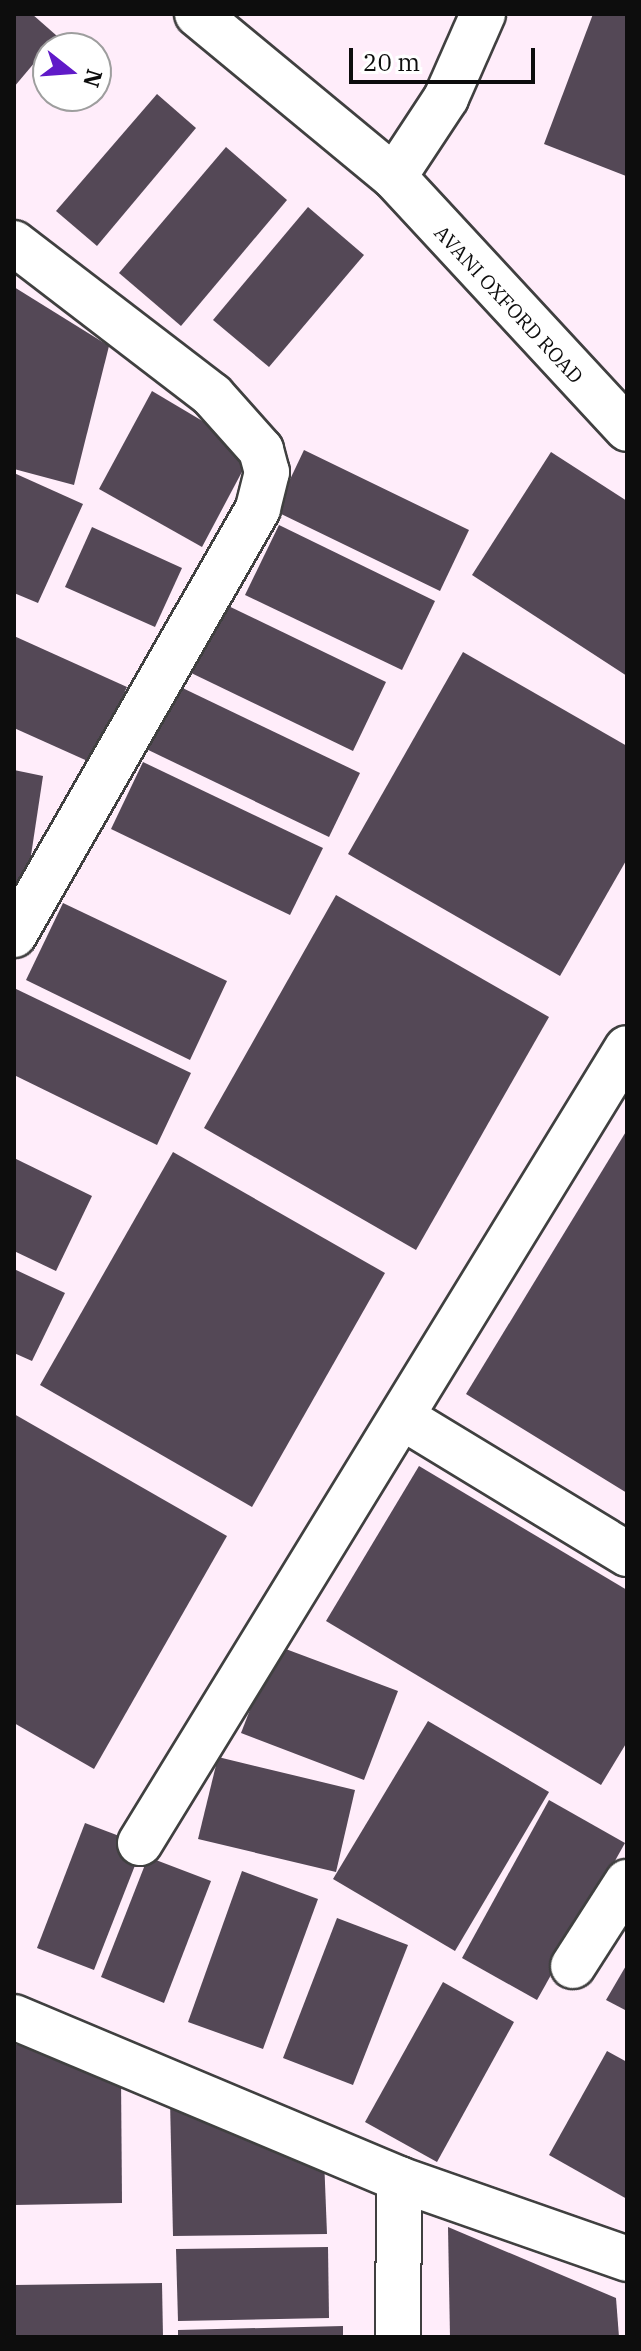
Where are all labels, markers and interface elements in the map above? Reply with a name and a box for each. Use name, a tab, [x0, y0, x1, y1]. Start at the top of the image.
north arrow	[32, 32, 112, 112]
scale bar	[353, 32, 539, 82]
text: 20 m	[363, 46, 420, 78]
text: N	[77, 66, 110, 91]
street label: AVANI OXFORD ROAD	[430, 220, 588, 388]

